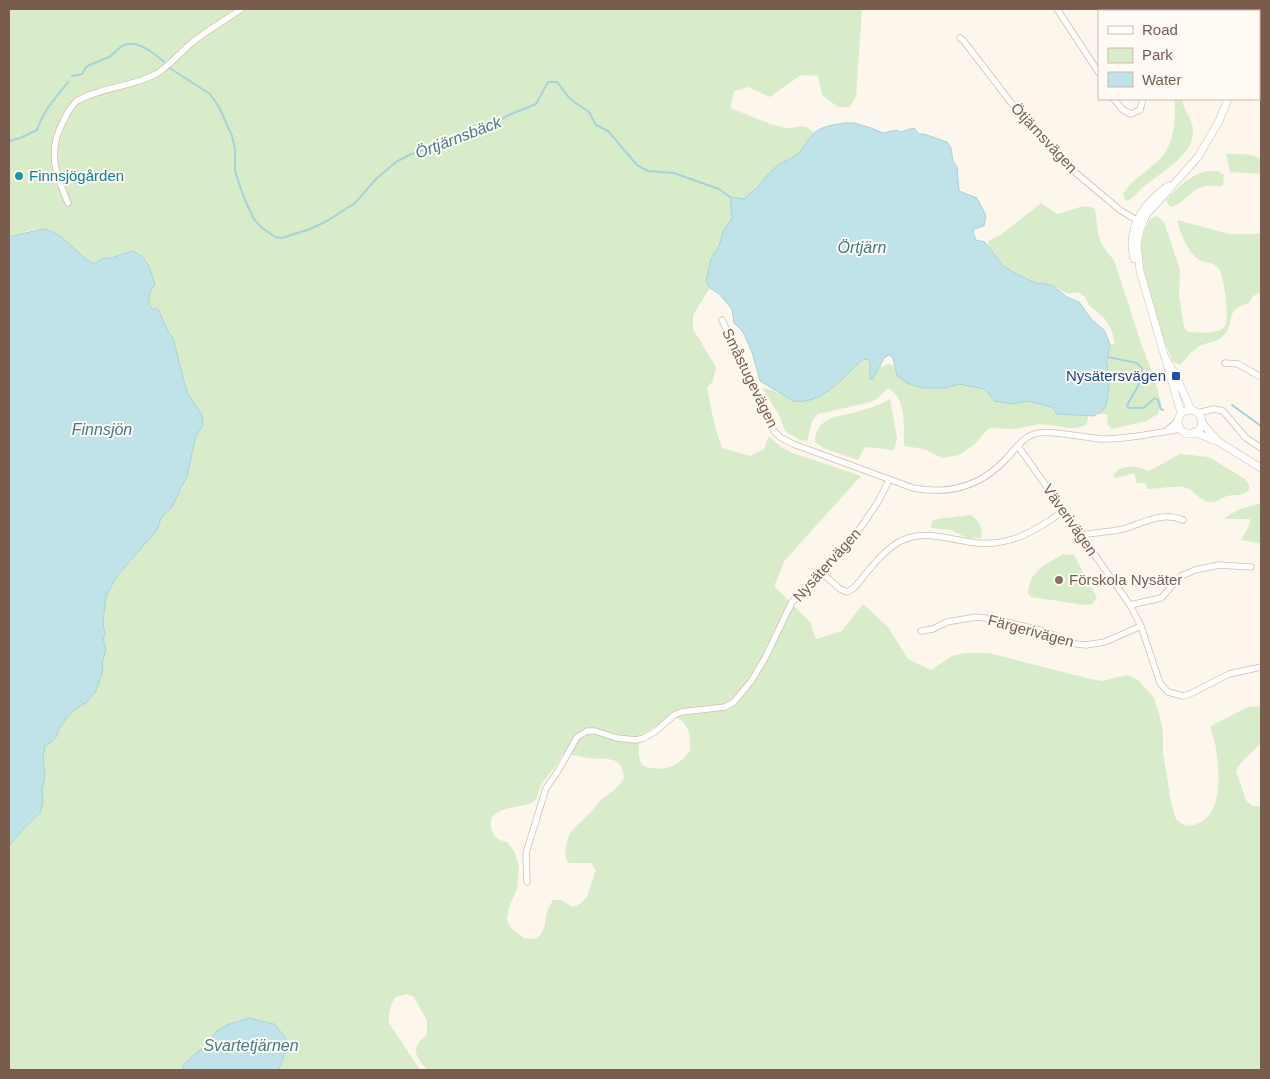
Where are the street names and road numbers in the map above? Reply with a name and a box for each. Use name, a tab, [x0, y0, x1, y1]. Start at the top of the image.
street label: Ötjärnsvägen	[1008, 99, 1081, 176]
street label: Småstugevägen	[719, 325, 782, 430]
street label: Väverivägen	[1040, 481, 1101, 559]
street label: Nysätervägen	[789, 525, 864, 605]
street label: Färgerivägen	[986, 611, 1076, 650]

